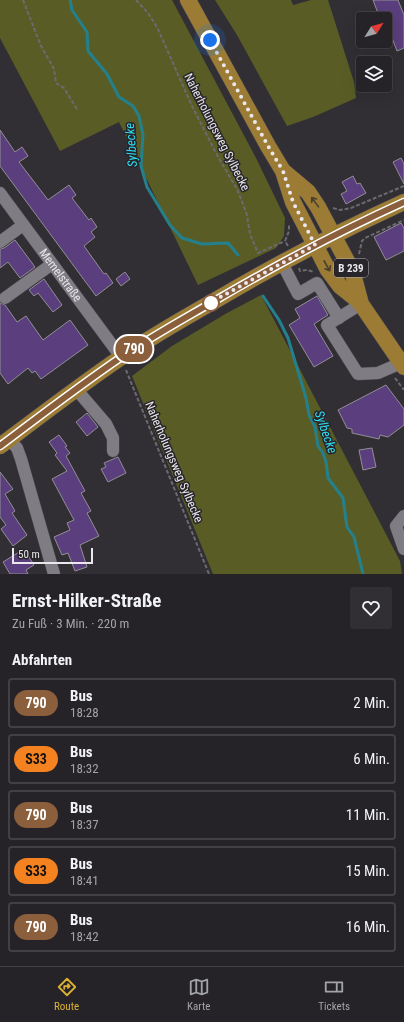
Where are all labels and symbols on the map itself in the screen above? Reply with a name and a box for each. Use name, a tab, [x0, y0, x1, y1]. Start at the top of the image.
north arrow	[356, 12, 392, 48]
your location	[200, 30, 220, 50]
street label: Naherholungsweg Sylbecke	[181, 71, 253, 193]
water label: Sylbecke	[122, 122, 140, 168]
one-way arrow	[310, 196, 319, 207]
street label: Memelstraße	[36, 246, 85, 305]
road number: B 239	[334, 259, 368, 277]
one-way arrow	[323, 260, 331, 272]
unlabelled marker	[202, 294, 220, 312]
line badge: 790	[111, 336, 157, 362]
street label: Naherholungsweg Sylbecke	[142, 399, 206, 525]
water label: Sylbecke	[312, 409, 340, 455]
scale bar	[12, 546, 93, 565]

